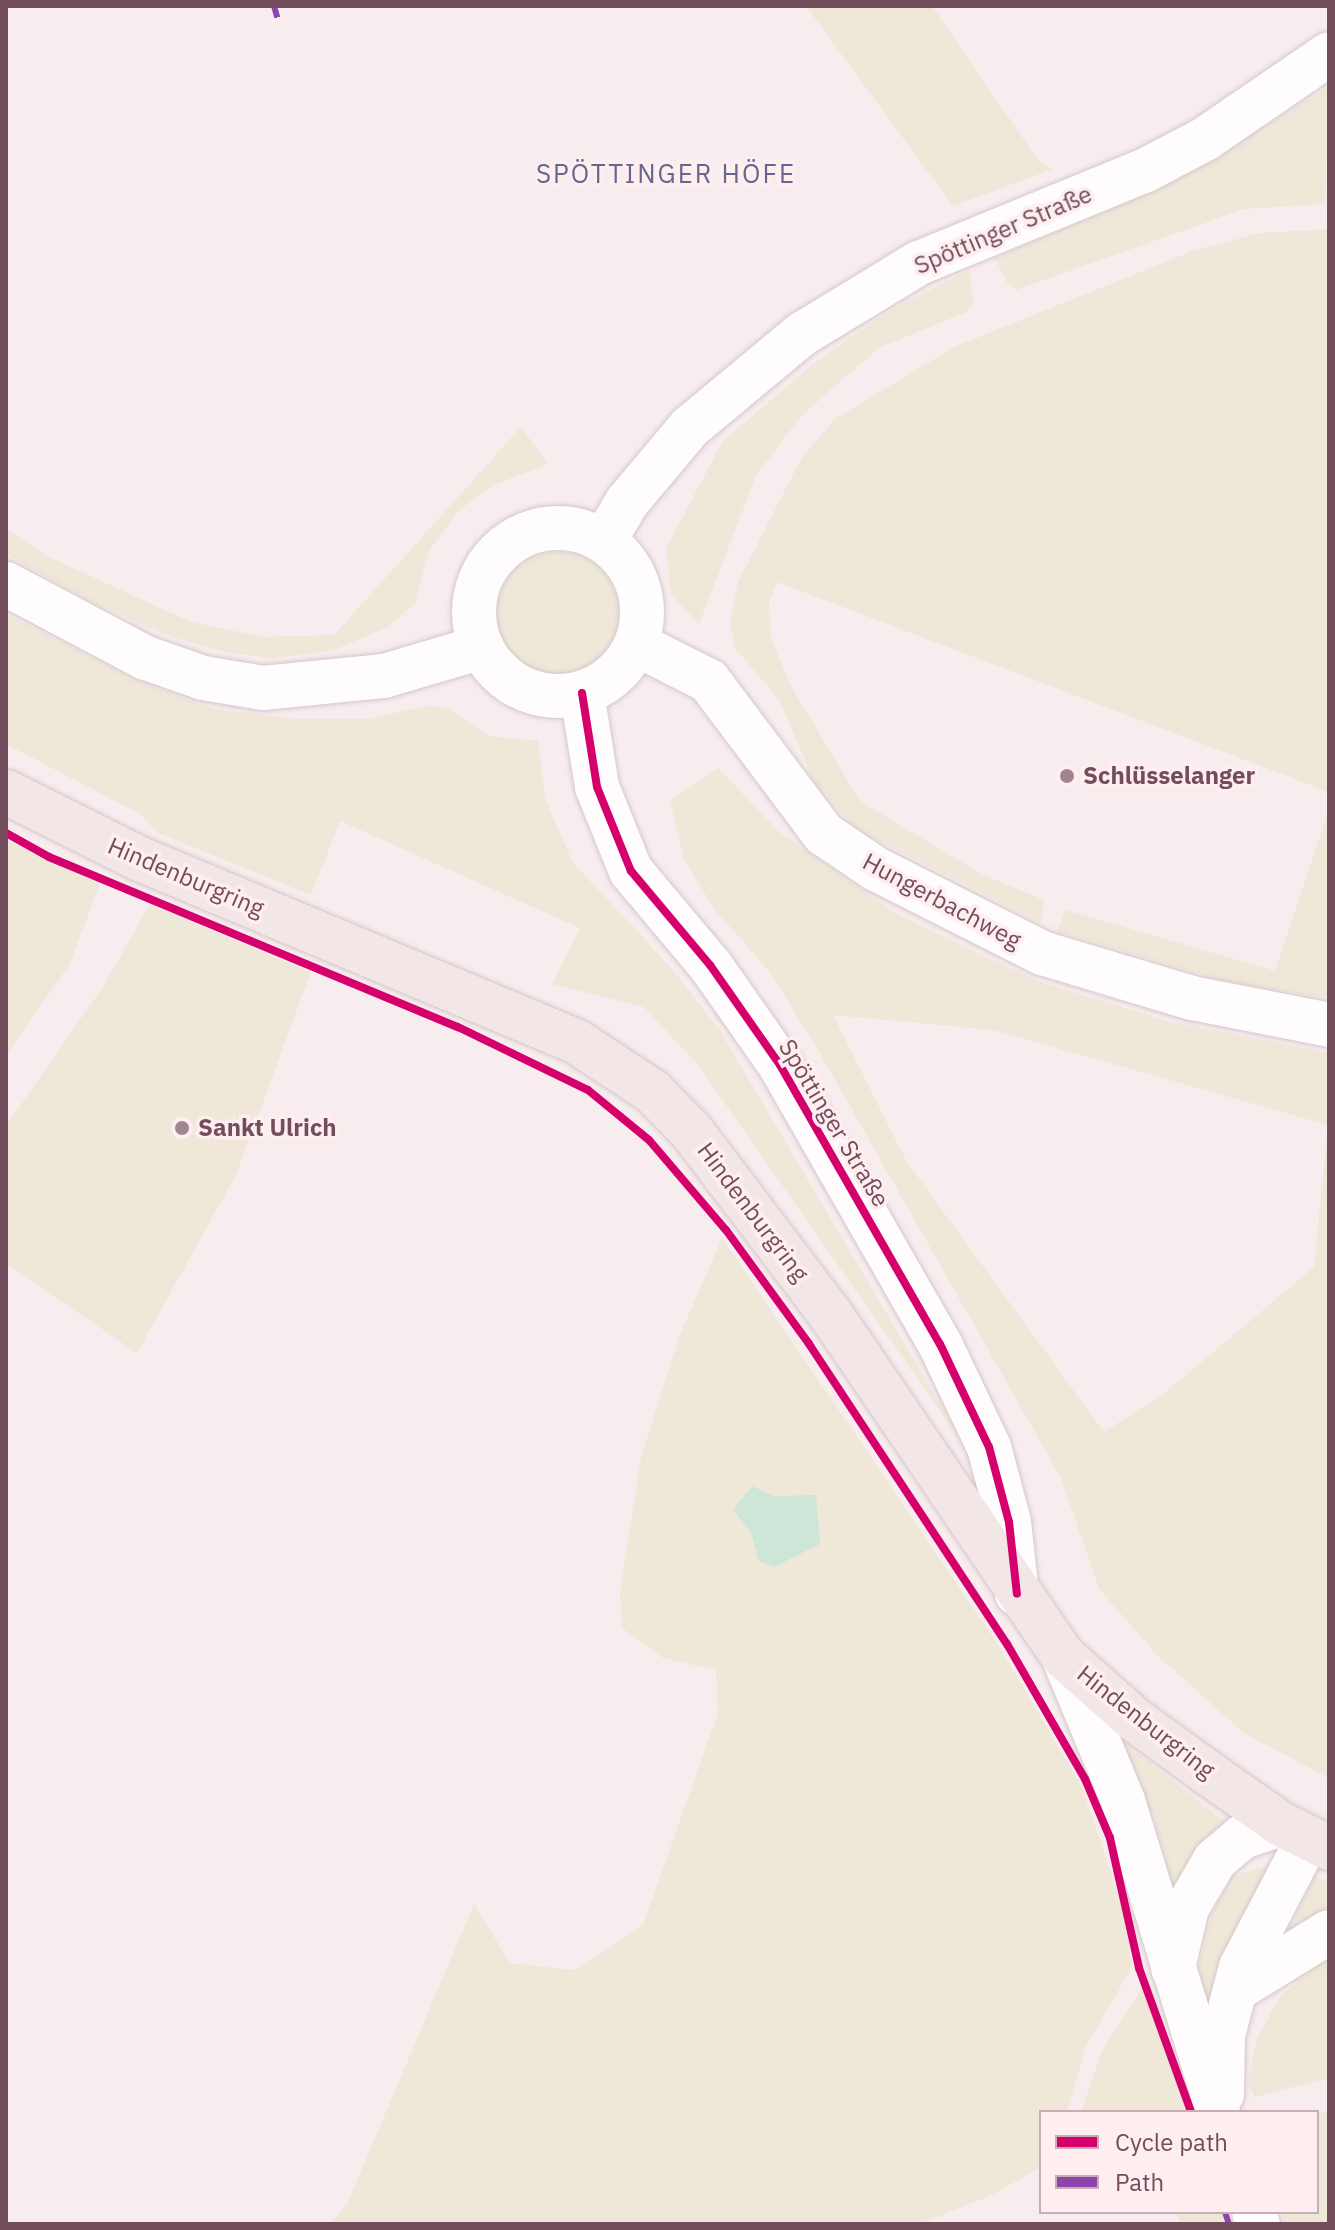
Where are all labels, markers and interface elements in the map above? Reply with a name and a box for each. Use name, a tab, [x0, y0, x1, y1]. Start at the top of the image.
district label: SPÖTTINGER HÖFE	[536, 158, 796, 190]
street label: Spöttinger Straße	[910, 180, 1096, 280]
place label: Schlüsselanger	[1083, 762, 1255, 790]
marker: Schlüsselanger	[1058, 767, 1076, 785]
street label: Hindenburgring	[104, 831, 268, 923]
street label: Hungerbachweg	[858, 847, 1026, 955]
street label: Spöttinger Straße	[773, 1034, 895, 1212]
place label: Sankt Ulrich	[198, 1114, 337, 1142]
marker: Sankt Ulrich	[173, 1119, 191, 1137]
street label: Hindenburgring	[691, 1137, 815, 1287]
street label: Hindenburgring	[1071, 1659, 1221, 1785]
legend	[1039, 2110, 1319, 2214]
text: Cycle path	[1115, 2126, 1228, 2158]
text: Path	[1115, 2166, 1164, 2198]

